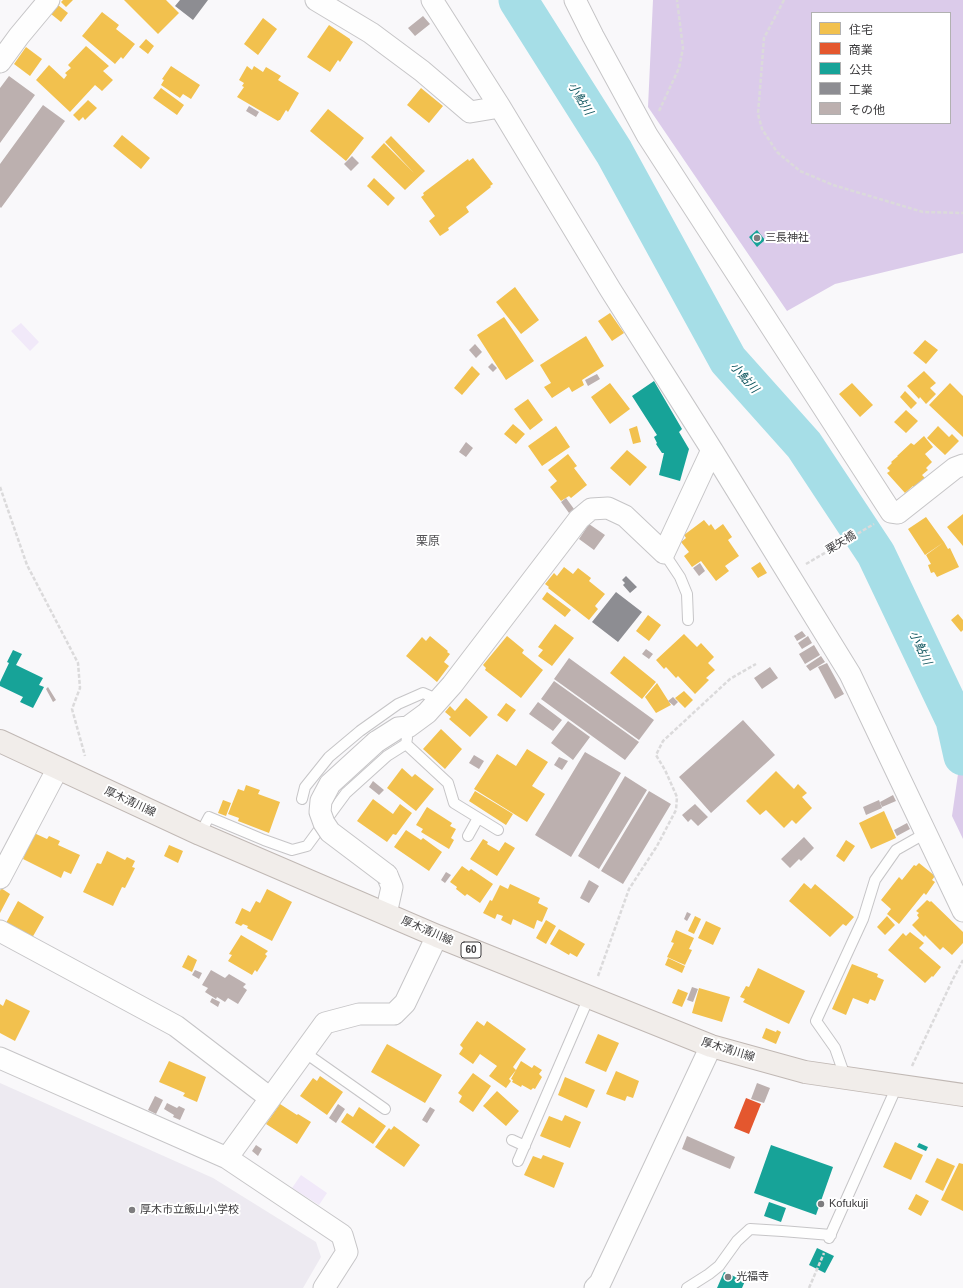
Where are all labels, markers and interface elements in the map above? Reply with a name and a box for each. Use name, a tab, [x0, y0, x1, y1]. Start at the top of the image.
legend	[811, 12, 951, 124]
text: 住宅	[849, 23, 873, 37]
text: 商業	[849, 43, 873, 57]
text: 公共	[849, 63, 873, 77]
water label: 小鮎川	[564, 80, 596, 118]
text: 工業	[849, 83, 873, 97]
text: その他	[849, 103, 885, 117]
place label: 三長神社	[765, 231, 809, 245]
marker: 三長神社	[752, 233, 762, 243]
water label: 小鮎川	[727, 360, 761, 396]
street label: 栗矢橋	[823, 529, 859, 557]
district label: 栗原	[416, 535, 440, 549]
water label: 小鮎川	[906, 629, 934, 667]
street label: 厚木清川線	[102, 784, 158, 820]
street label: 厚木清川線	[399, 914, 455, 948]
road number: 60	[461, 942, 481, 958]
street label: 厚木清川線	[700, 1036, 756, 1064]
place label: Kofukuji	[829, 1197, 868, 1211]
marker: Kofukuji	[816, 1199, 826, 1209]
place label: 厚木市立飯山小学校	[140, 1203, 239, 1217]
marker: 厚木市立飯山小学校	[127, 1205, 137, 1215]
place label: 光福寺	[736, 1270, 769, 1284]
marker: 光福寺	[723, 1272, 733, 1282]

